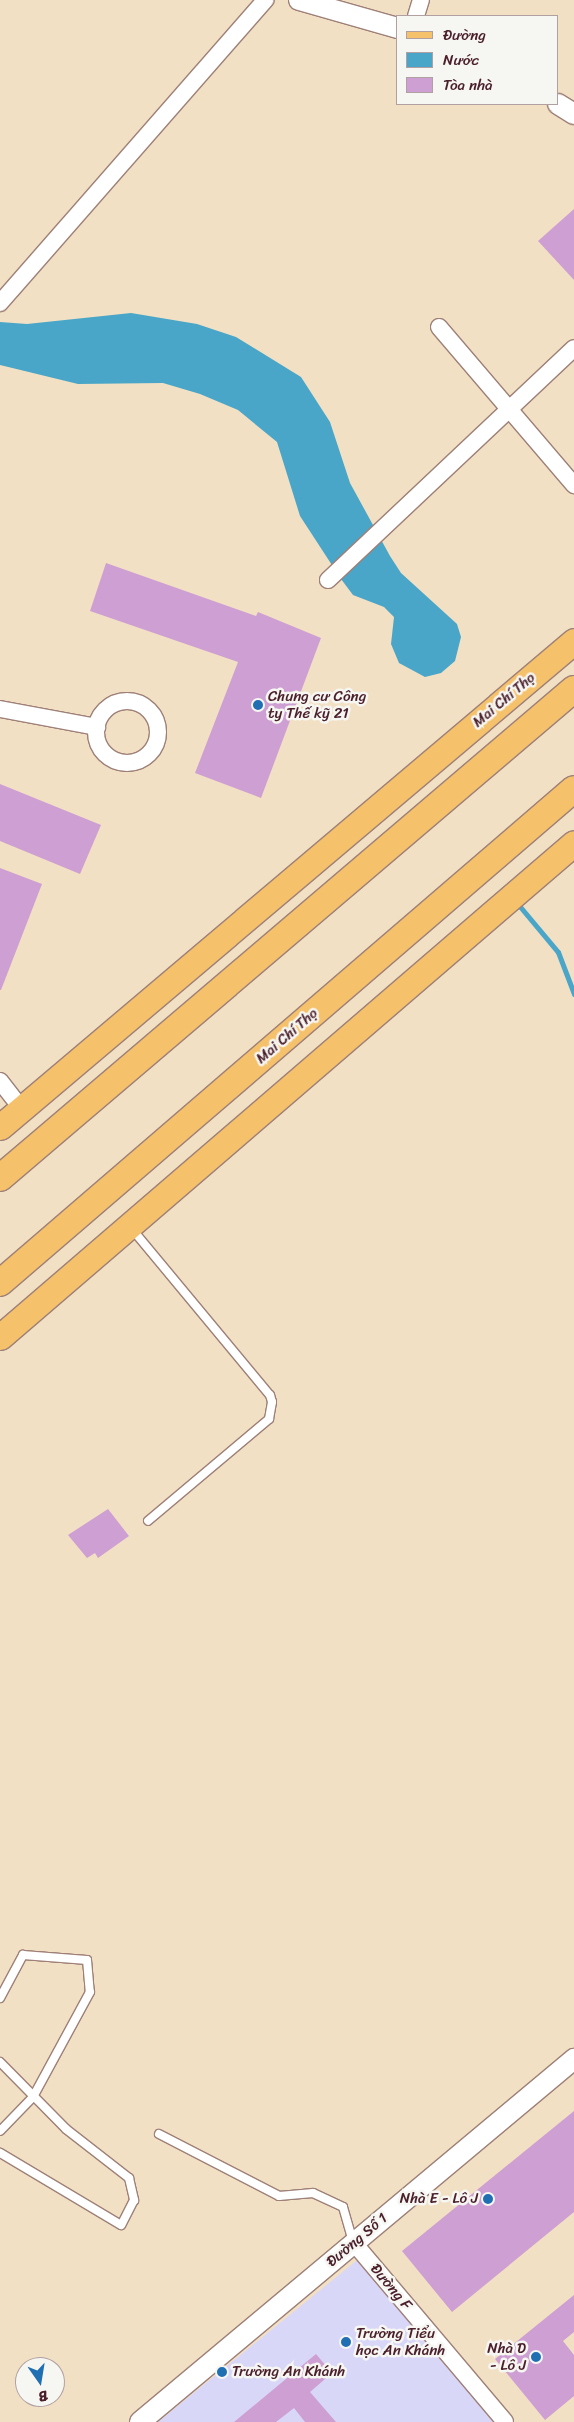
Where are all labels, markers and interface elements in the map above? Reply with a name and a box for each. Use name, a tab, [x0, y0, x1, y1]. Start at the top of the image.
legend	[396, 15, 559, 105]
text: Đường	[443, 22, 486, 48]
text: Nước	[443, 47, 479, 73]
text: Tòa nhà	[443, 72, 493, 98]
street label: Mai Chí Thọ	[469, 668, 539, 732]
place label: Chung cư Công ty Thế kỹ 21	[268, 687, 366, 722]
marker: Chung cư Công ty Thế kỹ 21	[252, 699, 264, 711]
street label: Mai Chí Thọ	[252, 1004, 322, 1068]
place label: Nhà E - Lô J	[400, 2190, 478, 2208]
marker: Nhà E - Lô J	[482, 2193, 494, 2205]
street label: Đường Số 1	[323, 2209, 391, 2271]
street label: Đường F	[366, 2260, 416, 2314]
place label: Trường Tiểu học An Khánh	[356, 2324, 445, 2359]
marker: Trường Tiểu học An Khánh	[340, 2336, 352, 2348]
place label: Nhà D - Lô J	[487, 2339, 526, 2374]
marker: Nhà D - Lô J	[530, 2351, 542, 2363]
north arrow	[15, 2357, 65, 2407]
place label: Trường An Khánh	[232, 2363, 345, 2381]
marker: Trường An Khánh	[216, 2366, 228, 2378]
text: B	[36, 2383, 50, 2409]

